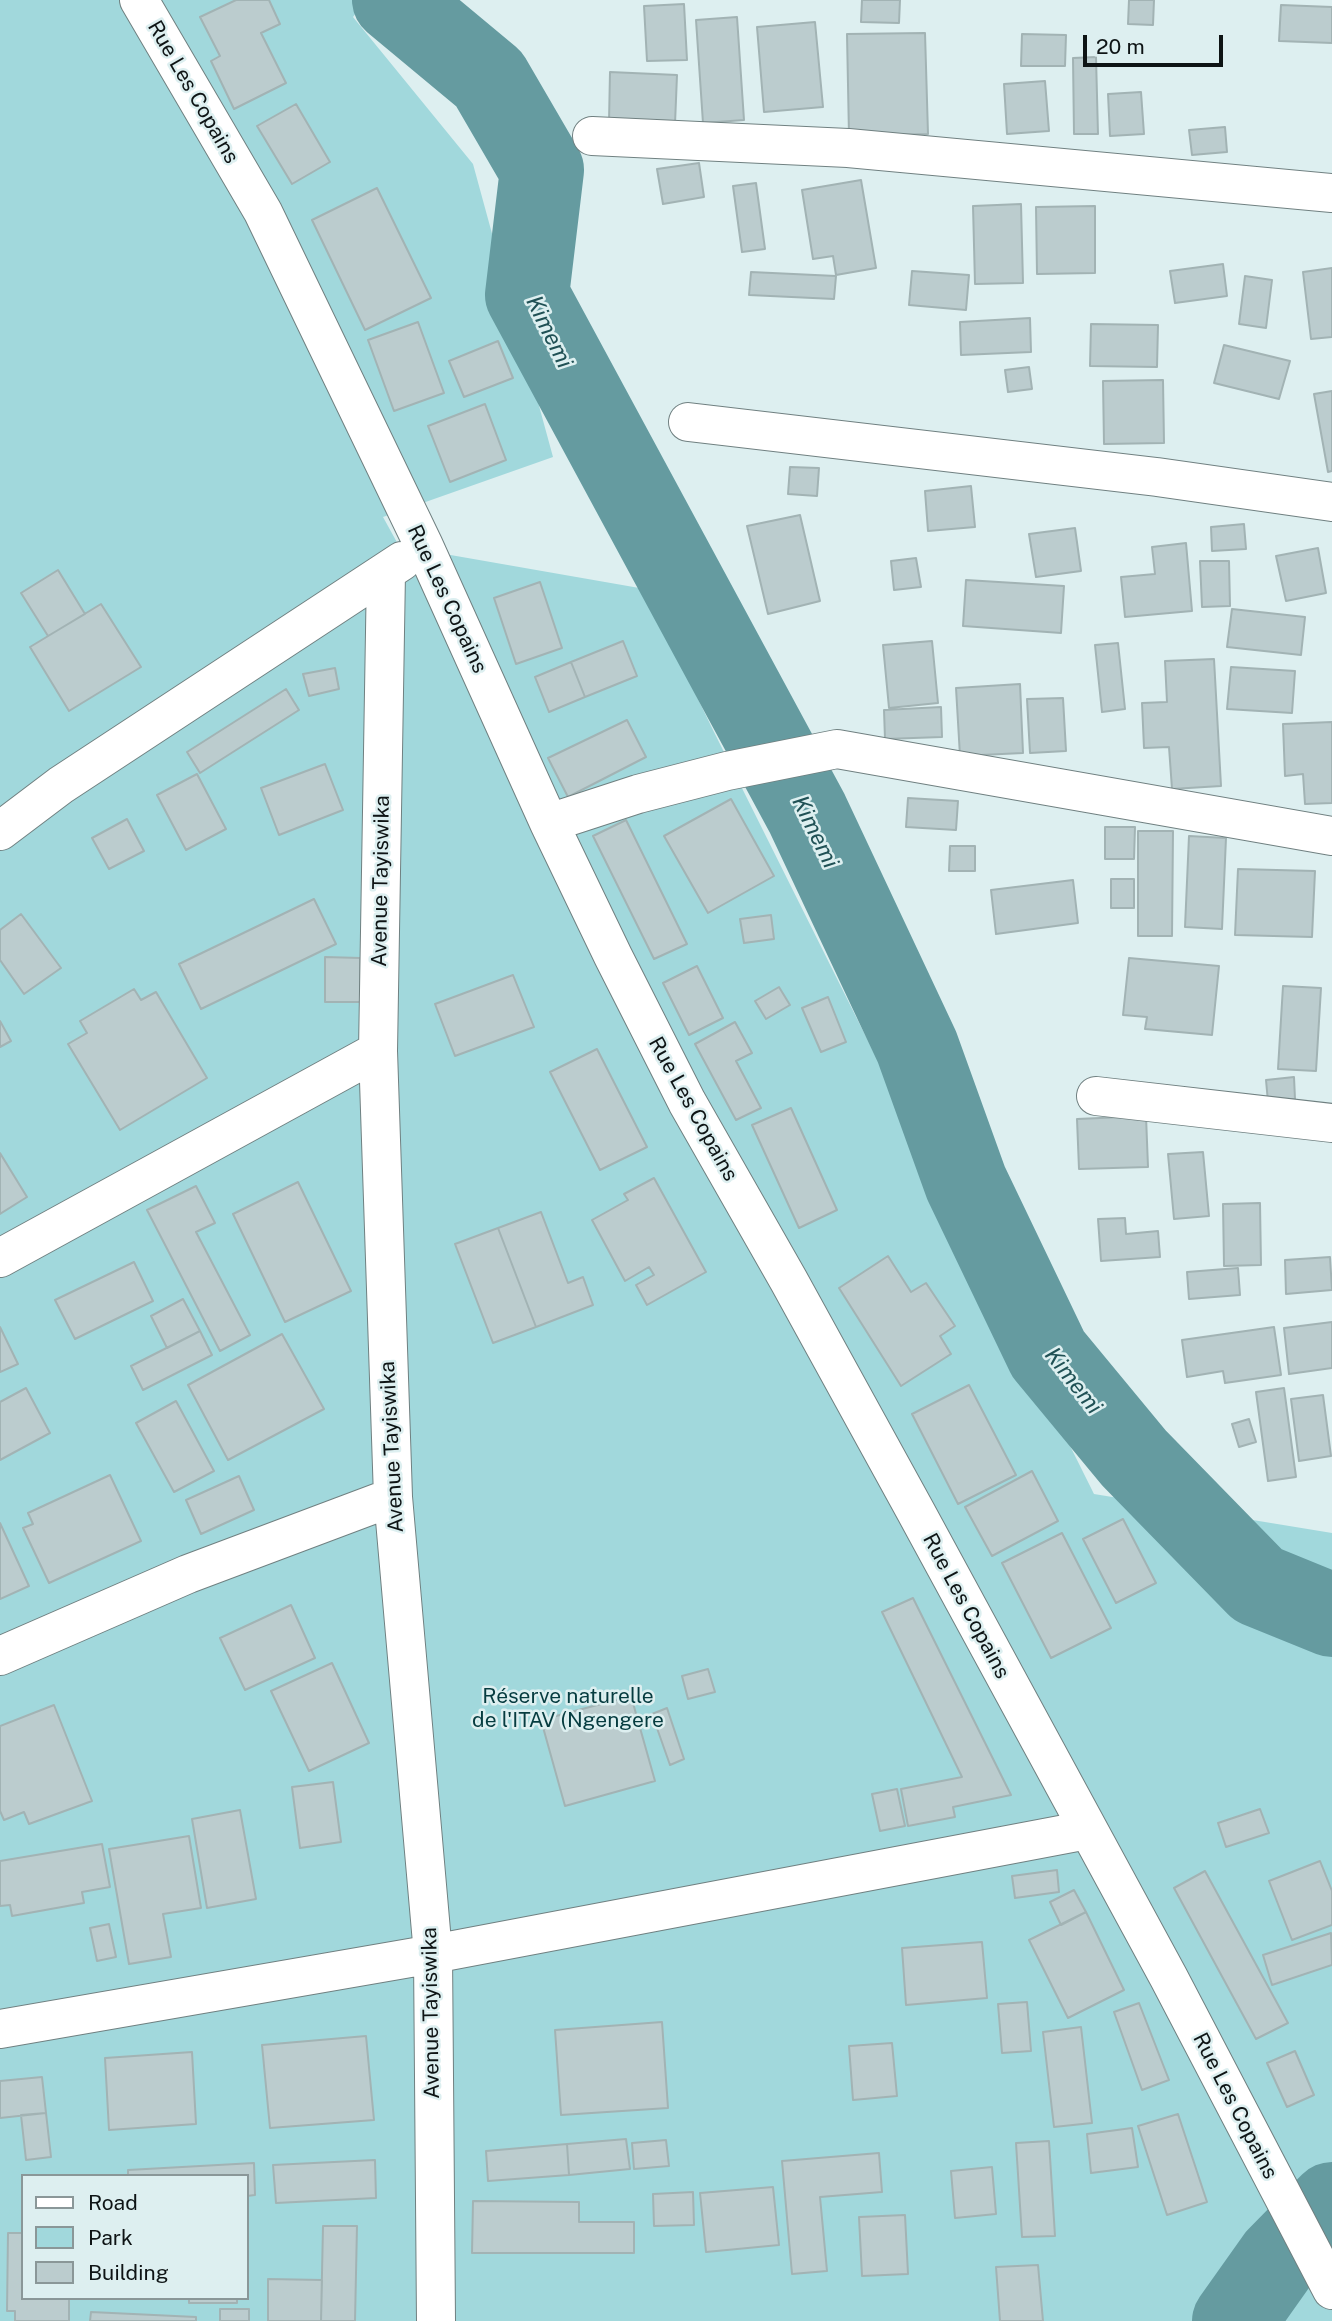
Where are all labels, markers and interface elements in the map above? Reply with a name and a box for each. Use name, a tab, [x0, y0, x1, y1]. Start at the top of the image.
street label: Rue Les Copains	[142, 16, 244, 168]
scale bar	[1087, 21, 1227, 65]
text: 20 m	[1096, 34, 1145, 59]
water label: Kimemi	[520, 291, 578, 373]
street label: Rue Les Copains	[402, 521, 492, 677]
water label: Kimemi	[786, 791, 844, 873]
street label: Avenue Tayiswika	[367, 795, 395, 967]
street label: Rue Les Copains	[643, 1033, 743, 1185]
water label: Kimemi	[1038, 1342, 1108, 1420]
street label: Avenue Tayiswika	[375, 1361, 409, 1533]
street label: Rue Les Copains	[917, 1529, 1015, 1683]
park label: Réserve naturelle de l'ITAV (Ngengere	[472, 1684, 664, 1734]
street label: Avenue Tayiswika	[417, 1927, 445, 2099]
street label: Rue Les Copains	[1187, 2029, 1283, 2183]
legend	[21, 2174, 248, 2300]
text: Road	[88, 2190, 138, 2215]
text: Park	[88, 2225, 133, 2250]
text: Building	[88, 2260, 169, 2285]

